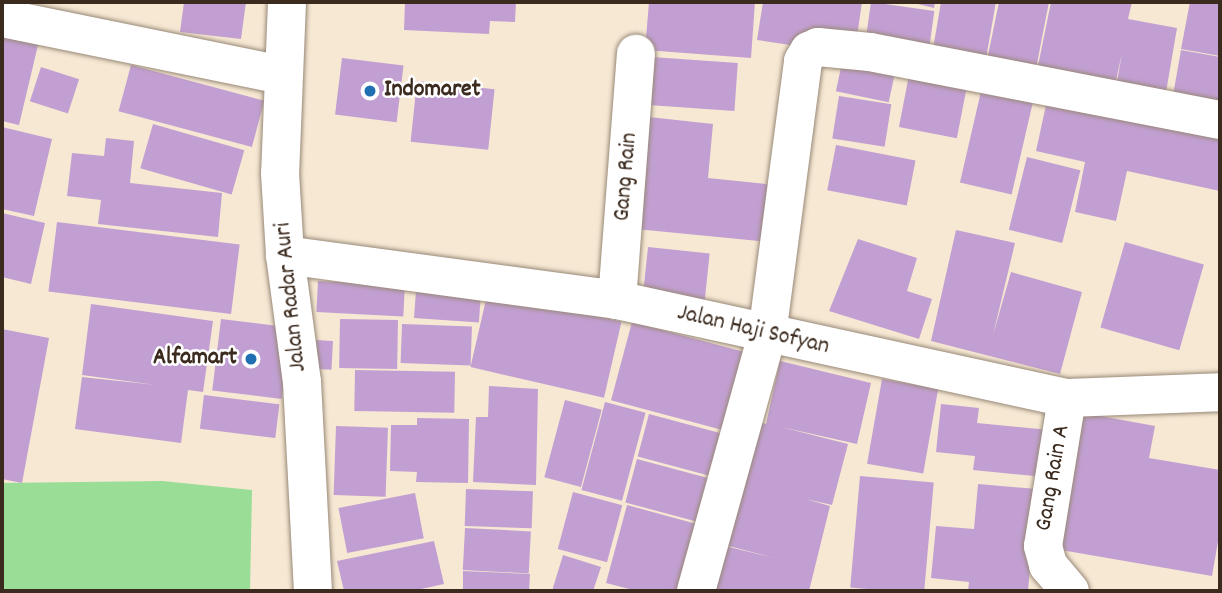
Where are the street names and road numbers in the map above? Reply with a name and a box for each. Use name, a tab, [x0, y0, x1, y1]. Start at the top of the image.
street label: Gang Rain	[609, 131, 645, 223]
street label: Jalan Radar Auri	[270, 221, 314, 373]
street label: Jalan Haji Sofyan	[674, 300, 832, 362]
street label: Gang Rain A	[1030, 423, 1078, 533]

